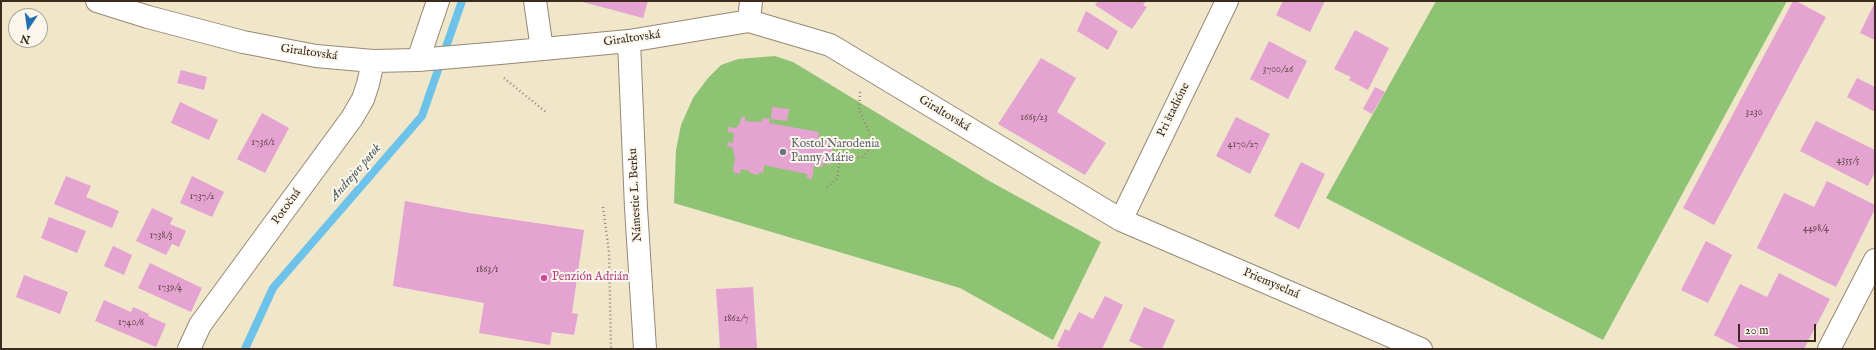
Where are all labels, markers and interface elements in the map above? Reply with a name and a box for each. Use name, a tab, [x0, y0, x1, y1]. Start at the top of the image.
north arrow	[8, 8, 48, 48]
street label: Giraltovská	[603, 28, 661, 50]
text: N	[19, 31, 32, 47]
street label: Giraltovská	[280, 42, 338, 64]
house number: 3700/26	[1263, 64, 1293, 76]
street label: Pri štadióne	[1155, 81, 1193, 139]
street label: Giraltovská	[916, 93, 972, 135]
house number: 3230	[1745, 107, 1763, 119]
house number: 1665/23	[1020, 112, 1048, 124]
house number: 1736/1	[251, 137, 275, 149]
place label: Kostol Narodenia Panny Márie	[791, 138, 880, 166]
house number: 4170/27	[1228, 139, 1258, 151]
water label: Andrejov potok	[327, 141, 385, 205]
marker: Kostol Narodenia Panny Márie	[778, 147, 788, 157]
street label: Námestie L. Berku	[626, 148, 646, 242]
house number: 4355/5	[1837, 155, 1859, 167]
street label: Potočná	[269, 186, 305, 228]
house number: 1737/2	[190, 191, 214, 203]
house number: 4498/4	[1803, 223, 1829, 235]
house number: 1738/3	[149, 230, 173, 242]
house number: 1863/1	[476, 264, 498, 276]
street label: Priemyselná	[1241, 266, 1301, 302]
place label: Penzión Adrián	[552, 271, 629, 285]
marker: Penzión Adrián	[539, 273, 549, 283]
house number: 1739/4	[158, 282, 182, 294]
house number: 1862/7	[724, 313, 748, 325]
scale bar	[1740, 316, 1818, 342]
house number: 1740/6	[118, 317, 144, 329]
text: 20 m	[1745, 323, 1768, 338]

